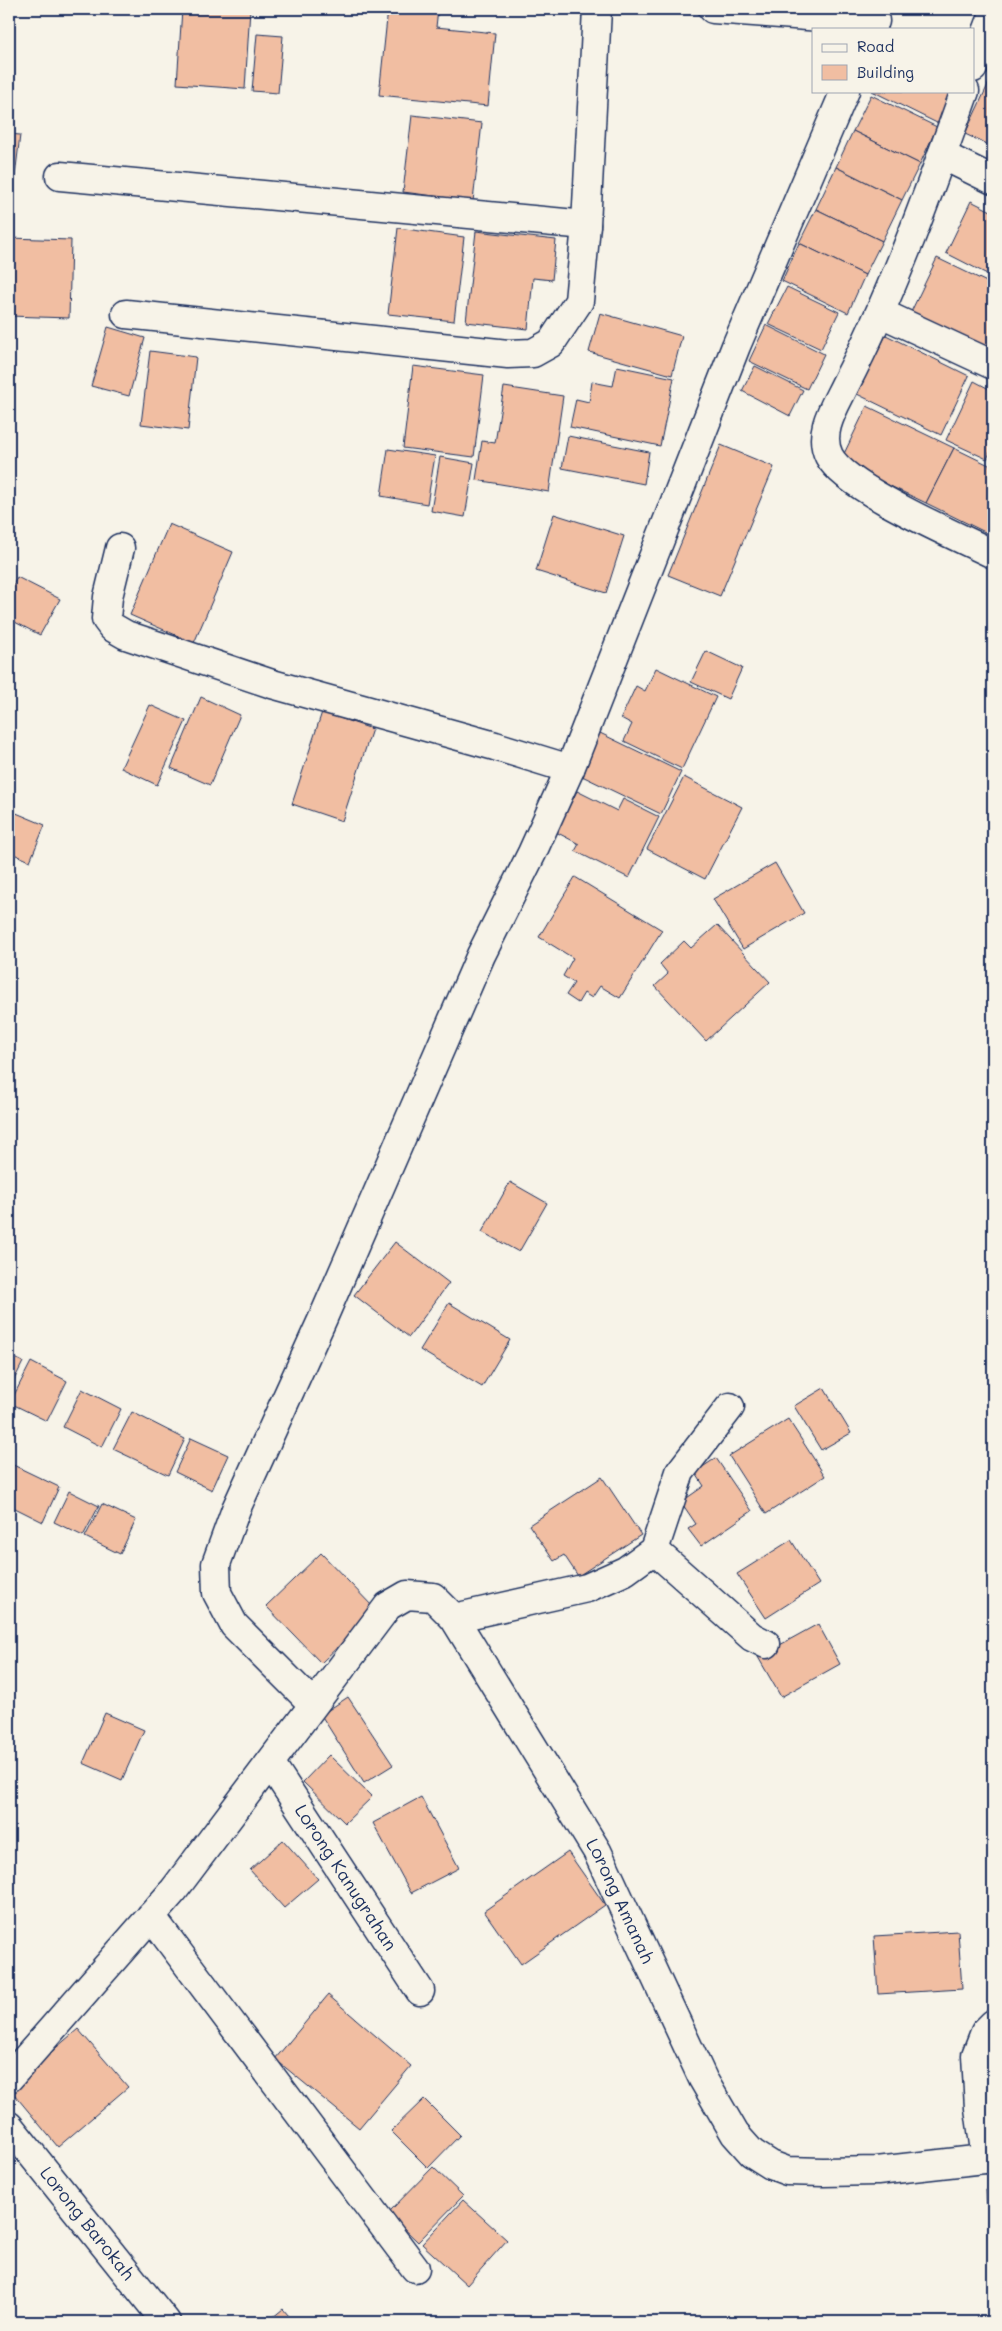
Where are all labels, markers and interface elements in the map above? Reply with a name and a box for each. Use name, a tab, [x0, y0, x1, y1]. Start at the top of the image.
legend	[812, 28, 974, 92]
text: Road	[857, 36, 894, 56]
text: Building	[857, 62, 914, 82]
street label: Lorong Kanugrahan	[290, 1799, 403, 1955]
street label: Lorong Amanah	[581, 1833, 661, 1967]
street label: Lorong Barokah	[35, 2161, 141, 2285]

